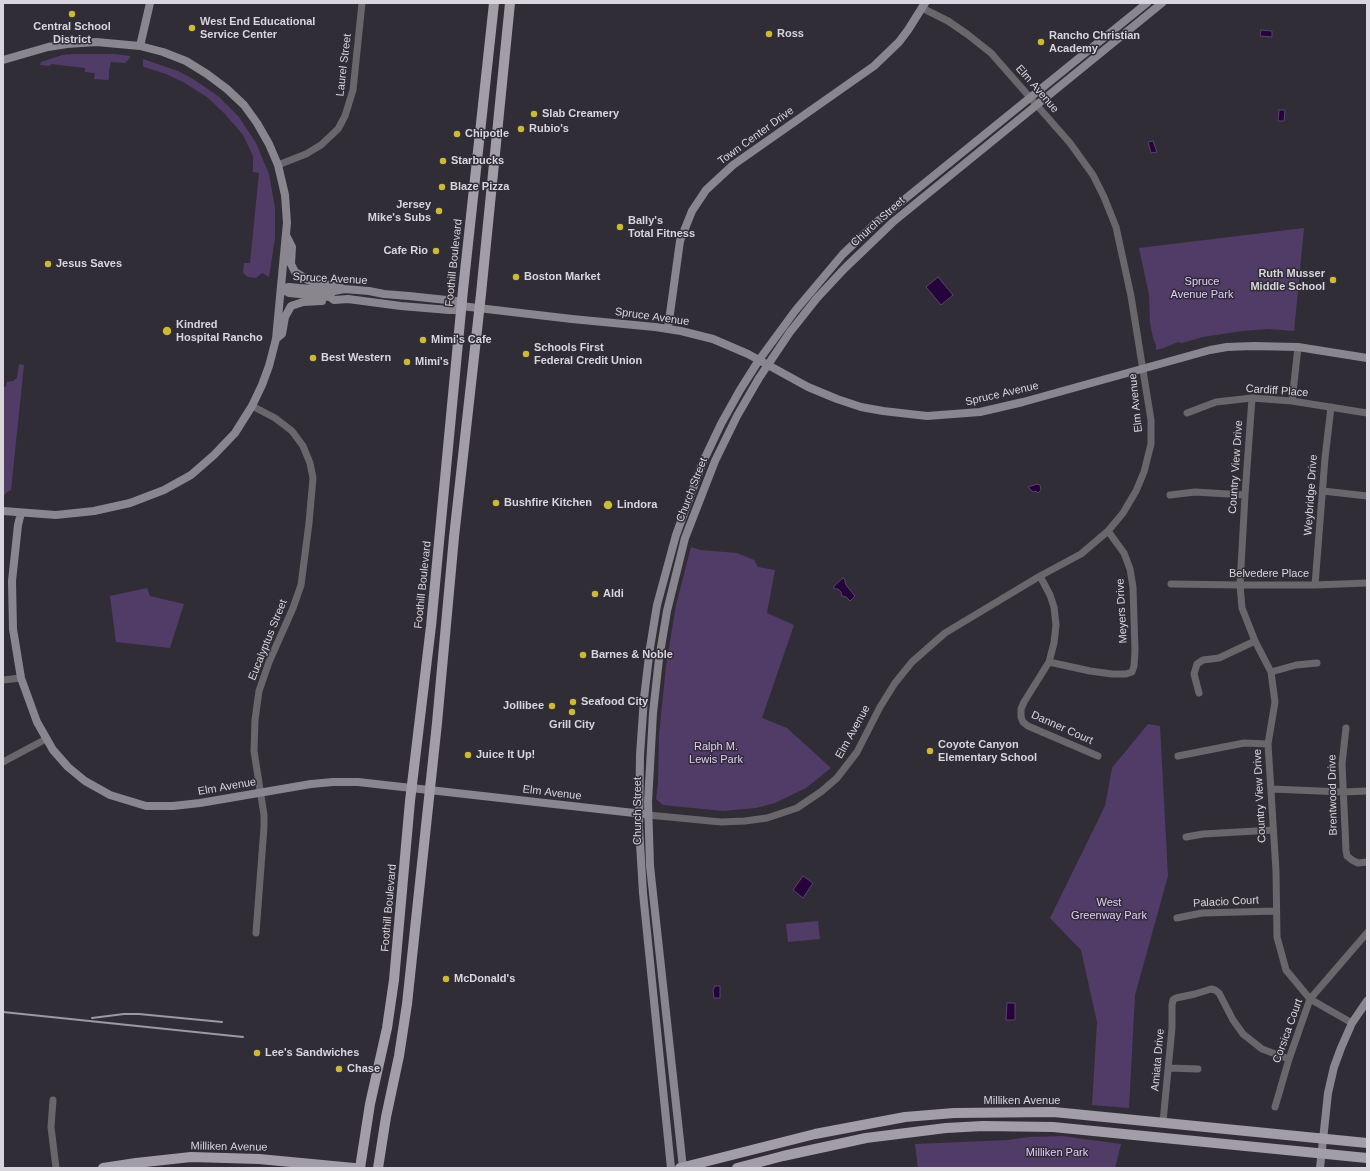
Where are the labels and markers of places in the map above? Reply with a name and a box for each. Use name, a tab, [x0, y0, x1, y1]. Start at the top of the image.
marker: Central School District	[67, 9, 77, 19]
place label: West End Educational Service Center	[200, 15, 315, 41]
place label: Central School District	[33, 20, 111, 46]
marker: West End Educational Service Center	[187, 23, 197, 33]
place label: Ross	[777, 27, 804, 41]
marker: Ross	[764, 29, 774, 39]
place label: Rancho Christian Academy	[1049, 29, 1140, 55]
marker: Rancho Christian Academy	[1036, 37, 1046, 47]
place label: Slab Creamery	[542, 107, 619, 121]
marker: Slab Creamery	[529, 109, 539, 119]
place label: Rubio's	[529, 122, 569, 136]
marker: Rubio's	[516, 124, 526, 134]
place label: Chipotle	[465, 127, 509, 141]
marker: Chipotle	[452, 129, 462, 139]
place label: Starbucks	[451, 154, 504, 168]
marker: Starbucks	[438, 156, 448, 166]
place label: Blaze Pizza	[450, 180, 509, 194]
marker: Blaze Pizza	[437, 182, 447, 192]
place label: Jersey Mike's Subs	[368, 198, 431, 224]
marker: Jersey Mike's Subs	[434, 206, 444, 216]
place label: Bally's Total Fitness	[628, 214, 695, 240]
marker: Bally's Total Fitness	[615, 222, 625, 232]
place label: Cafe Rio	[383, 244, 428, 258]
marker: Cafe Rio	[431, 246, 441, 256]
place label: Jesus Saves	[56, 257, 122, 271]
marker: Jesus Saves	[43, 259, 53, 269]
place label: Ruth Musser Middle School	[1250, 267, 1325, 293]
place label: Boston Market	[524, 270, 600, 284]
marker: Boston Market	[511, 272, 521, 282]
marker: Ruth Musser Middle School	[1328, 275, 1338, 285]
place label: Kindred Hospital Rancho	[176, 318, 263, 344]
marker: Kindred Hospital Rancho	[161, 325, 173, 337]
place label: Mimi's Cafe	[431, 333, 492, 347]
marker: Mimi's Cafe	[418, 335, 428, 345]
place label: Schools First Federal Credit Union	[534, 341, 642, 367]
marker: Schools First Federal Credit Union	[521, 349, 531, 359]
place label: Best Western	[321, 351, 391, 365]
marker: Best Western	[308, 353, 318, 363]
place label: Mimi's	[415, 355, 449, 369]
marker: Mimi's	[402, 357, 412, 367]
place label: Bushfire Kitchen	[504, 496, 592, 510]
marker: Bushfire Kitchen	[491, 498, 501, 508]
place label: Lindora	[617, 498, 657, 512]
marker: Lindora	[602, 499, 614, 511]
place label: Aldi	[603, 587, 624, 601]
marker: Aldi	[590, 589, 600, 599]
place label: Barnes & Noble	[591, 648, 673, 662]
marker: Barnes & Noble	[578, 650, 588, 660]
place label: Seafood City	[581, 695, 648, 709]
marker: Seafood City	[568, 697, 578, 707]
place label: Jollibee	[503, 699, 544, 713]
marker: Jollibee	[547, 701, 557, 711]
marker: Grill City	[567, 707, 577, 717]
place label: Grill City	[549, 718, 595, 732]
place label: Coyote Canyon Elementary School	[938, 738, 1037, 764]
marker: Coyote Canyon Elementary School	[925, 746, 935, 756]
place label: Juice It Up!	[476, 748, 535, 762]
marker: Juice It Up!	[463, 750, 473, 760]
place label: McDonald's	[454, 972, 515, 986]
marker: McDonald's	[441, 974, 451, 984]
place label: Lee's Sandwiches	[265, 1046, 359, 1060]
marker: Lee's Sandwiches	[252, 1048, 262, 1058]
place label: Chase	[347, 1062, 380, 1076]
marker: Chase	[334, 1064, 344, 1074]

